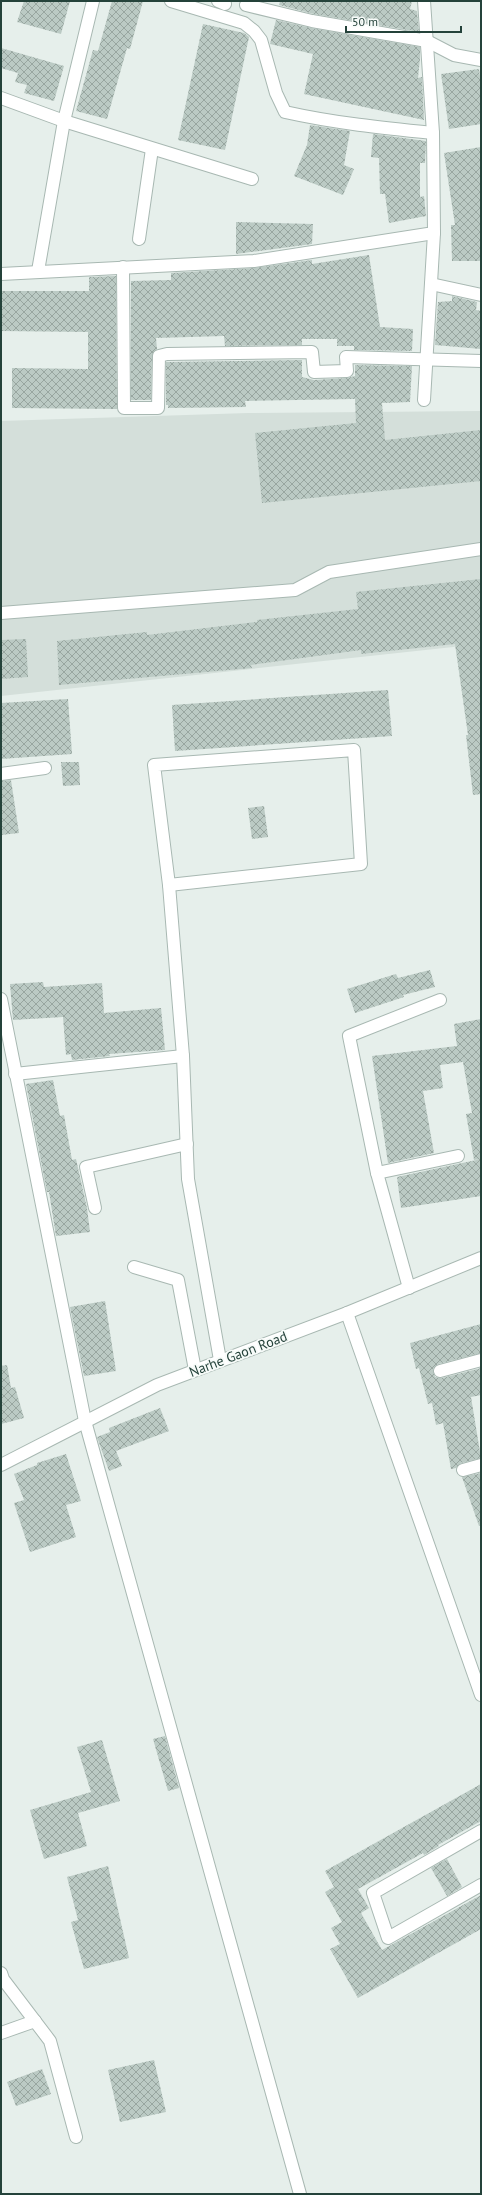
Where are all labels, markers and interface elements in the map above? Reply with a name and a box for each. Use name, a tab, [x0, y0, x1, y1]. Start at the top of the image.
scale bar	[346, 8, 461, 34]
text: 50 m	[352, 14, 378, 29]
street label: Narhe Gaon Road	[186, 1327, 290, 1381]

